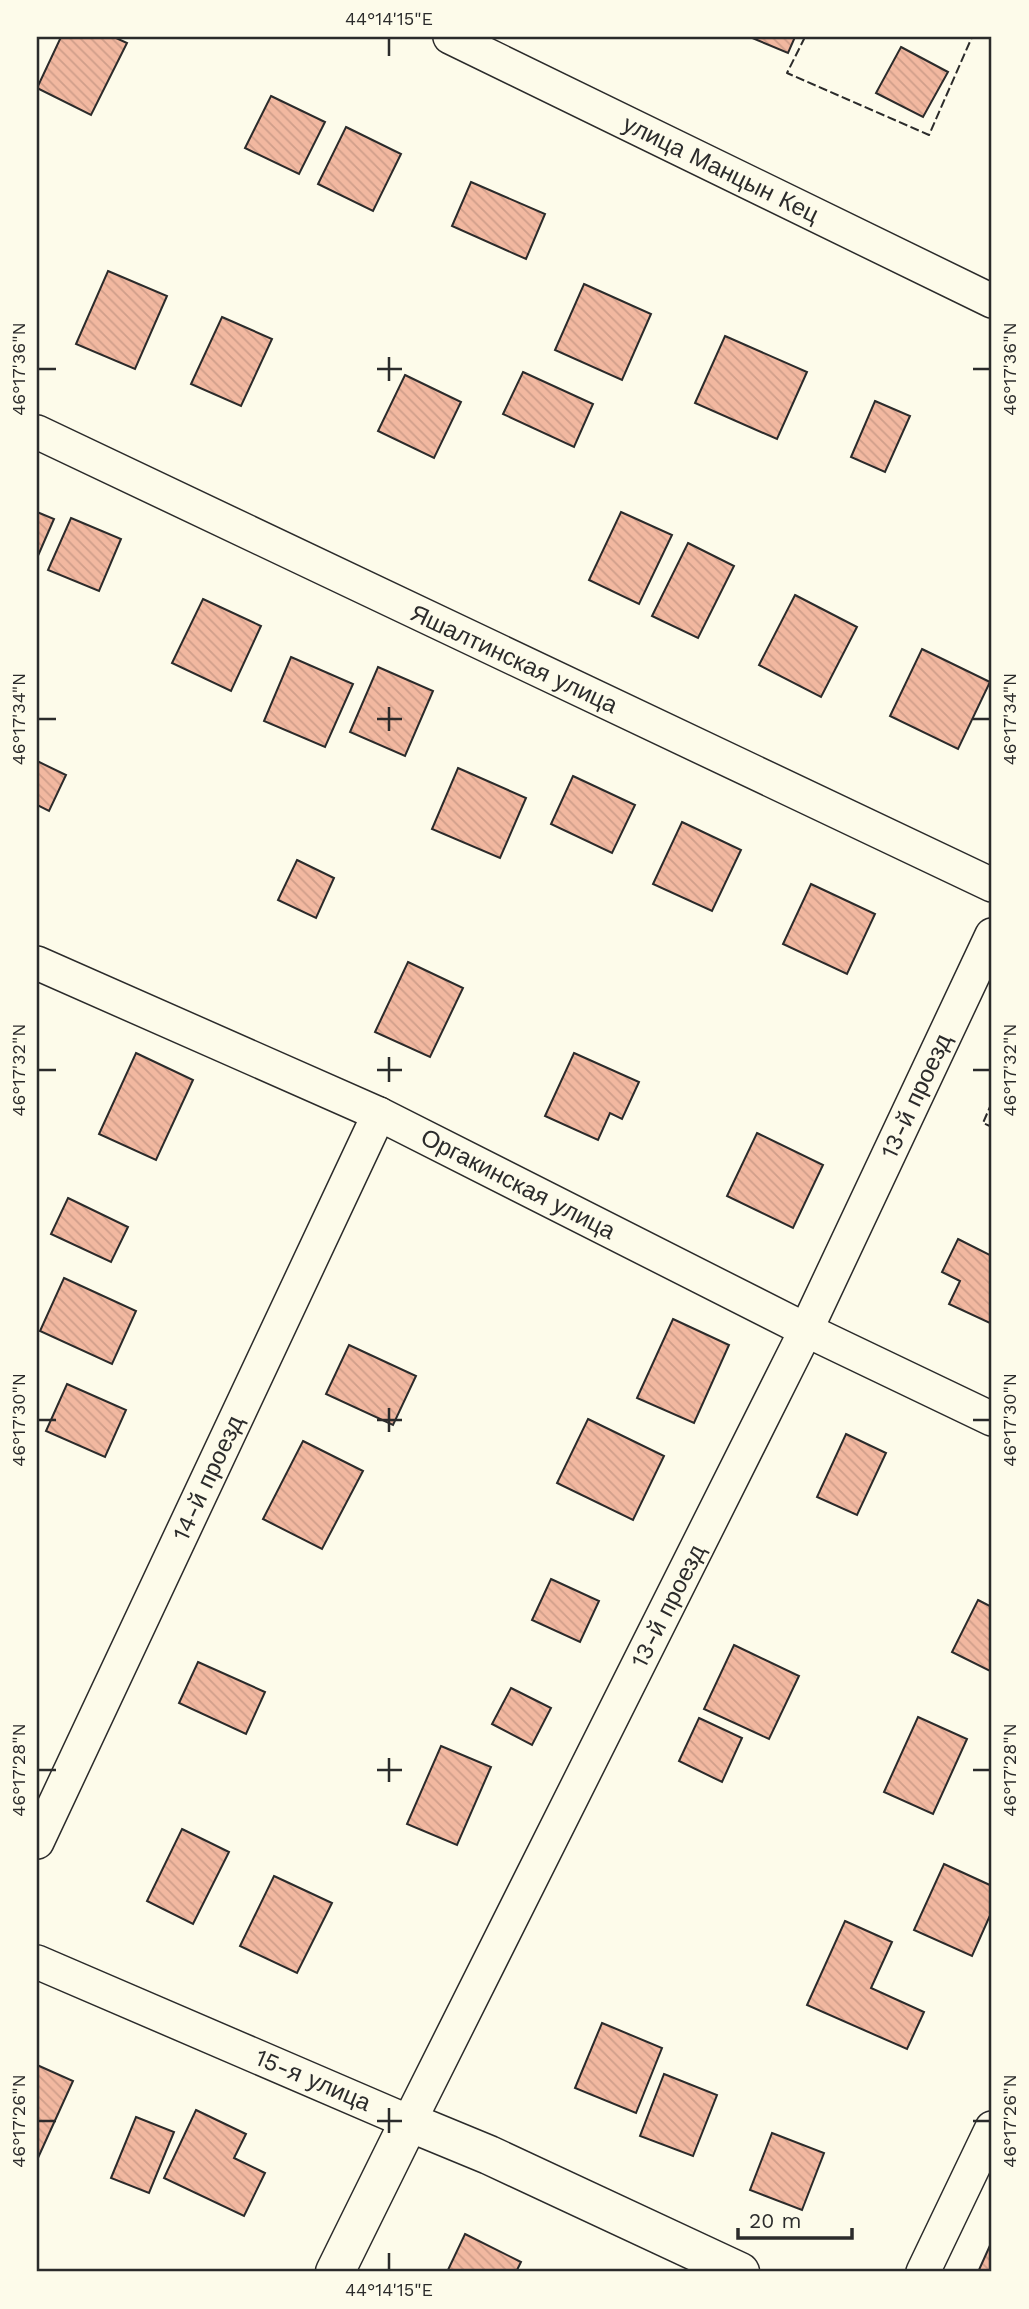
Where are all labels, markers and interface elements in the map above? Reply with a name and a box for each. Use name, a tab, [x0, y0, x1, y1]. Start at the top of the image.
text: 44°14'15"E	[345, 8, 433, 29]
street label: улица Манцын Кец	[618, 109, 824, 229]
text: 46°17'36"N	[8, 322, 29, 416]
text: 46°17'36"N	[999, 322, 1020, 416]
street label: Яшалтинская улица	[406, 599, 623, 720]
text: 46°17'34"N	[8, 673, 29, 765]
text: 46°17'34"N	[999, 673, 1020, 765]
text: 46°17'32"N	[8, 1023, 29, 1117]
text: 46°17'32"N	[999, 1023, 1020, 1117]
street label: 13-й проезд	[875, 1029, 957, 1163]
street label: Оргакинская улица	[416, 1123, 620, 1245]
text: 46°17'30"N	[8, 1373, 29, 1467]
text: 46°17'30"N	[999, 1373, 1020, 1467]
street label: 14-й проезд	[167, 1411, 249, 1545]
street label: 13-й проезд	[625, 1540, 711, 1672]
text: 46°17'28"N	[8, 1723, 29, 1817]
text: 46°17'28"N	[999, 1723, 1020, 1817]
street label: 15-я улица	[251, 2043, 376, 2117]
text: 46°17'26"N	[8, 2074, 29, 2168]
text: 46°17'26"N	[999, 2074, 1020, 2168]
scale bar	[738, 2197, 852, 2241]
text: 20 m	[749, 2208, 801, 2233]
text: 44°14'15"E	[345, 2279, 433, 2300]

